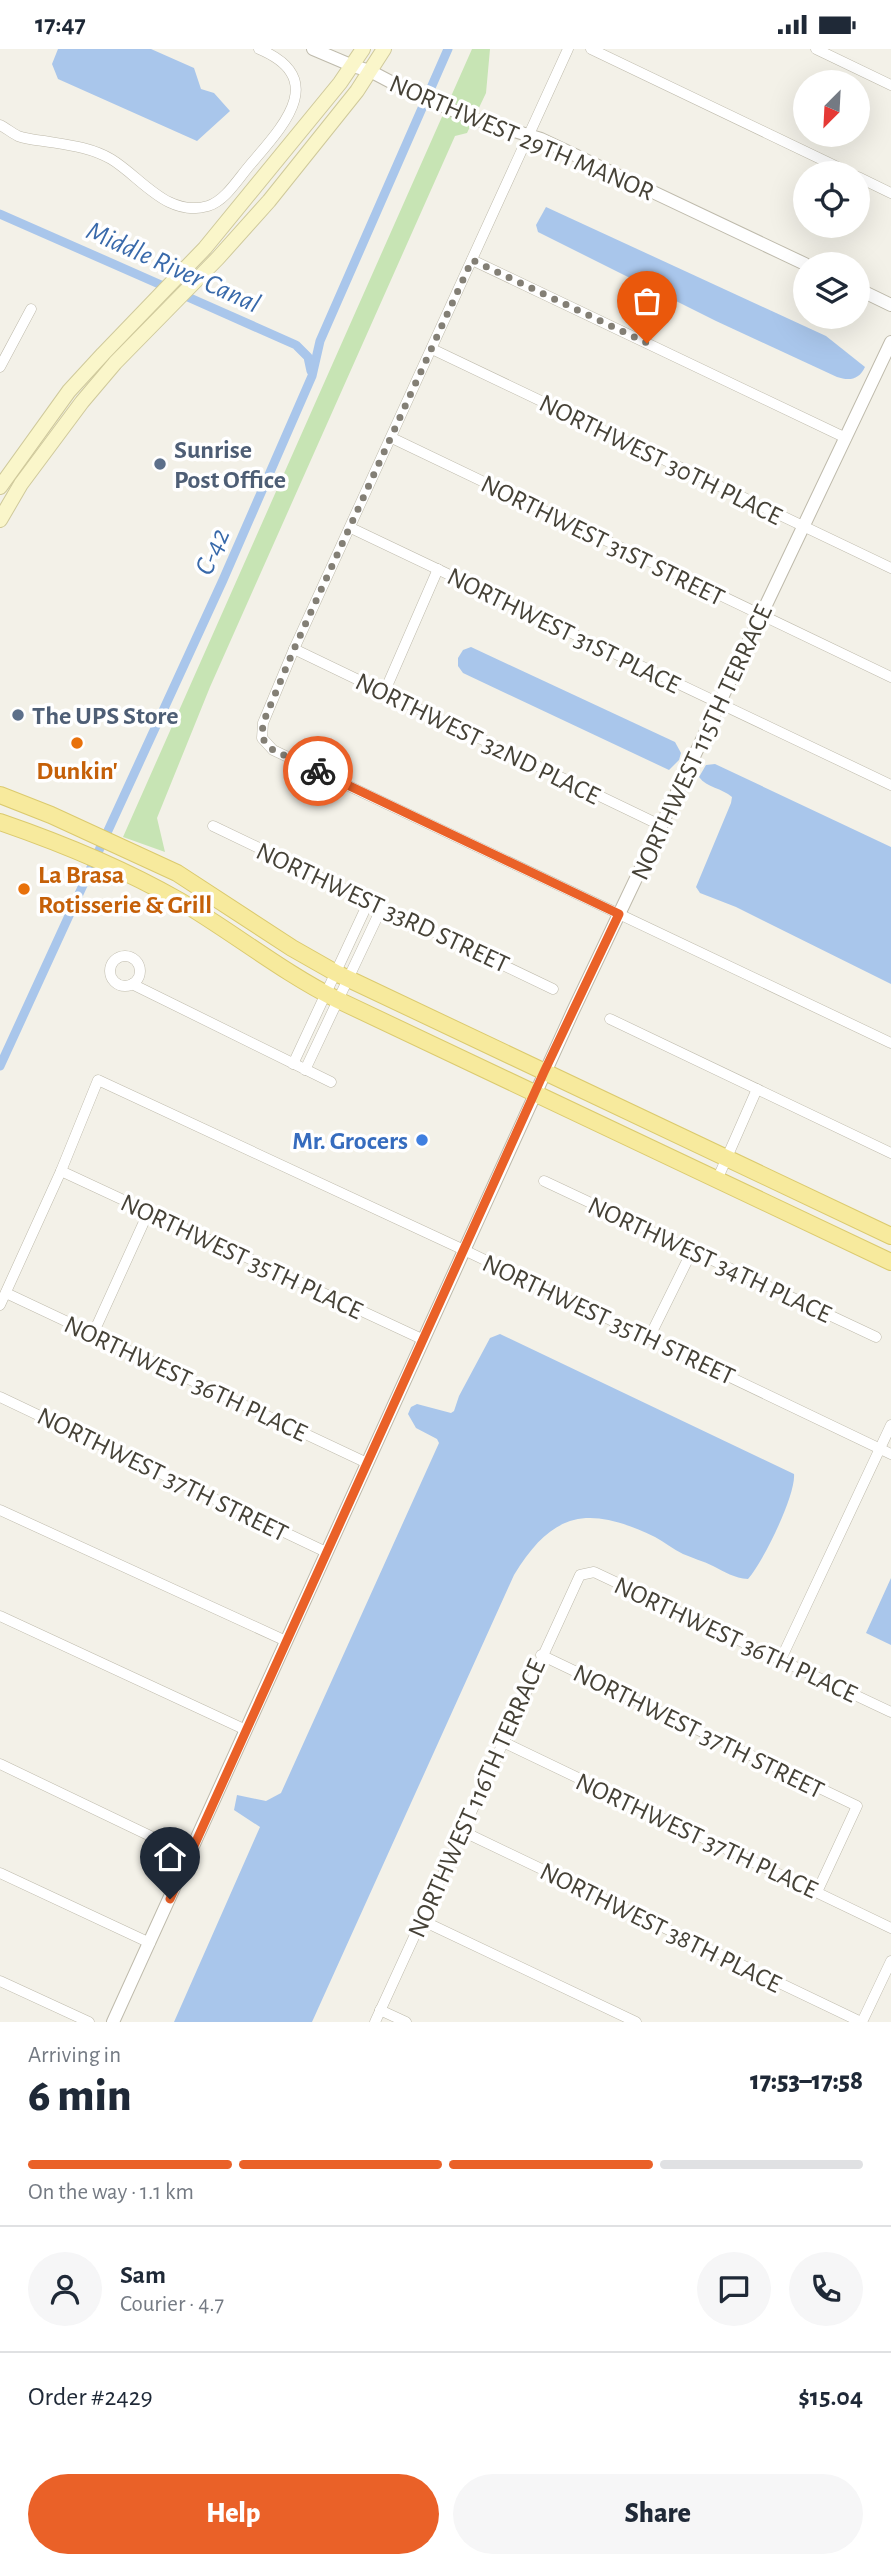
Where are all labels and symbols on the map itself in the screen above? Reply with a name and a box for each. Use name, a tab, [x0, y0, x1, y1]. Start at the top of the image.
street label: NORTHWEST 29TH MANOR	[386, 70, 658, 206]
north arrow	[793, 70, 870, 147]
water label: Middle River Canal	[82, 217, 264, 319]
pin	[617, 271, 677, 343]
street label: NORTHWEST 30TH PLACE	[535, 390, 786, 530]
place label: Sunrise Post Office	[174, 437, 286, 493]
marker: Sunrise Post Office	[152, 456, 168, 472]
street label: NORTHWEST 31ST STREET	[477, 471, 729, 611]
water label: C-42	[190, 524, 235, 579]
street label: NORTHWEST 31ST PLACE	[443, 563, 684, 699]
street label: NORTHWEST 115TH TERRACE	[627, 601, 777, 884]
street label: NORTHWEST 32ND PLACE	[351, 668, 604, 809]
place label: The UPS Store	[32, 703, 179, 729]
marker: The UPS Store	[10, 707, 26, 723]
marker: Dunkin'	[69, 735, 85, 751]
courier	[283, 736, 353, 806]
place label: Dunkin'	[36, 758, 118, 784]
street label: NORTHWEST 33RD STREET	[252, 838, 513, 978]
place label: La Brasa Rotisserie & Grill	[38, 862, 212, 918]
marker: La Brasa Rotisserie & Grill	[16, 881, 32, 897]
place label: Mr. Grocers	[292, 1128, 408, 1154]
marker: Mr. Grocers	[414, 1132, 430, 1148]
street label: NORTHWEST 35TH PLACE	[117, 1189, 366, 1324]
street label: NORTHWEST 34TH PLACE	[584, 1192, 835, 1328]
street label: NORTHWEST 35TH STREET	[478, 1250, 739, 1390]
street label: NORTHWEST 36TH PLACE	[60, 1311, 311, 1447]
street label: NORTHWEST 37TH STREET	[33, 1403, 292, 1547]
street label: NORTHWEST 36TH PLACE	[610, 1572, 861, 1708]
street label: NORTHWEST 116TH TERRACE	[404, 1655, 550, 1942]
street label: NORTHWEST 37TH STREET	[569, 1660, 828, 1804]
street label: NORTHWEST 37TH PLACE	[572, 1768, 821, 1903]
pin	[140, 1827, 200, 1899]
street label: NORTHWEST 38TH PLACE	[536, 1858, 785, 1998]

